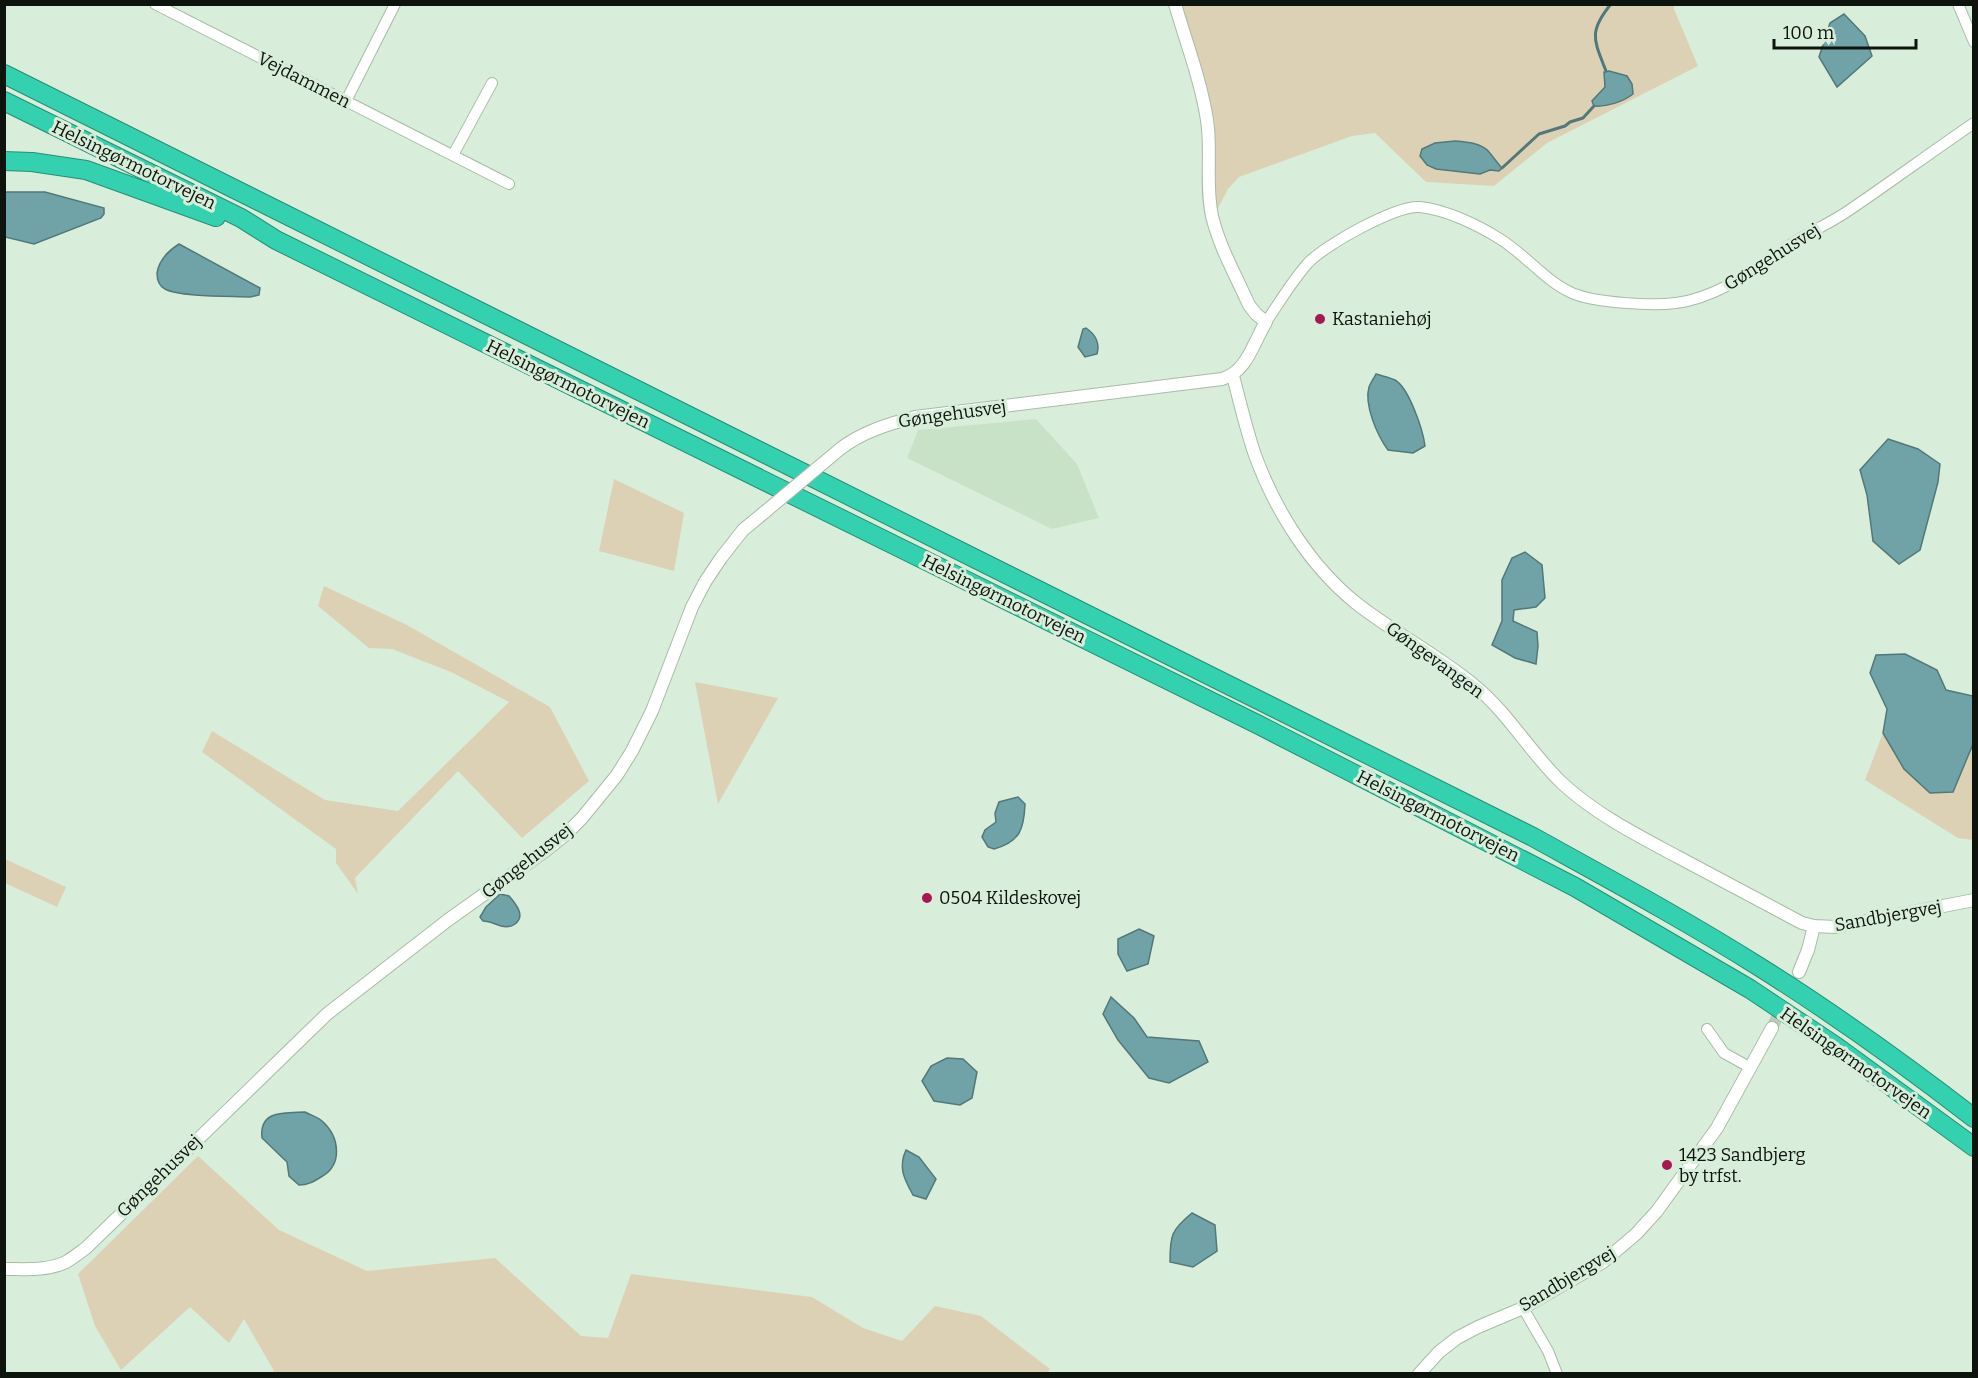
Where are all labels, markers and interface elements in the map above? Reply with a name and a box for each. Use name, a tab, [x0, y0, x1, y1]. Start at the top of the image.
scale bar	[1774, 12, 1916, 50]
text: 100 m	[1783, 22, 1834, 44]
street label: Vejdammen	[254, 47, 355, 113]
street label: Helsingørmotorvejen	[48, 116, 220, 215]
street label: Gøngehusvej	[1720, 219, 1824, 295]
place label: Kastaniehøj	[1332, 308, 1432, 330]
marker: Kastaniehøj	[1313, 312, 1327, 326]
street label: Helsingørmotorvejen	[482, 335, 654, 434]
street label: Gøngehusvej	[897, 396, 1007, 432]
street label: Helsingørmotorvejen	[918, 550, 1090, 649]
street label: Gøngevangen	[1382, 617, 1489, 703]
street label: Helsingørmotorvejen	[1353, 765, 1524, 867]
street label: Gøngehusvej	[477, 819, 577, 903]
place label: 0504 Kildeskovej	[939, 887, 1081, 909]
marker: 0504 Kildeskovej	[920, 891, 934, 905]
street label: Sandbjergvej	[1833, 896, 1943, 936]
street label: Helsingørmotorvejen	[1776, 1002, 1936, 1124]
street label: Gøngehusvej	[112, 1130, 206, 1222]
place label: 1423 Sandbjerg by trfst.	[1679, 1144, 1806, 1187]
marker: 1423 Sandbjerg by trfst.	[1660, 1158, 1674, 1172]
street label: Sandbjergvej	[1515, 1242, 1619, 1316]

